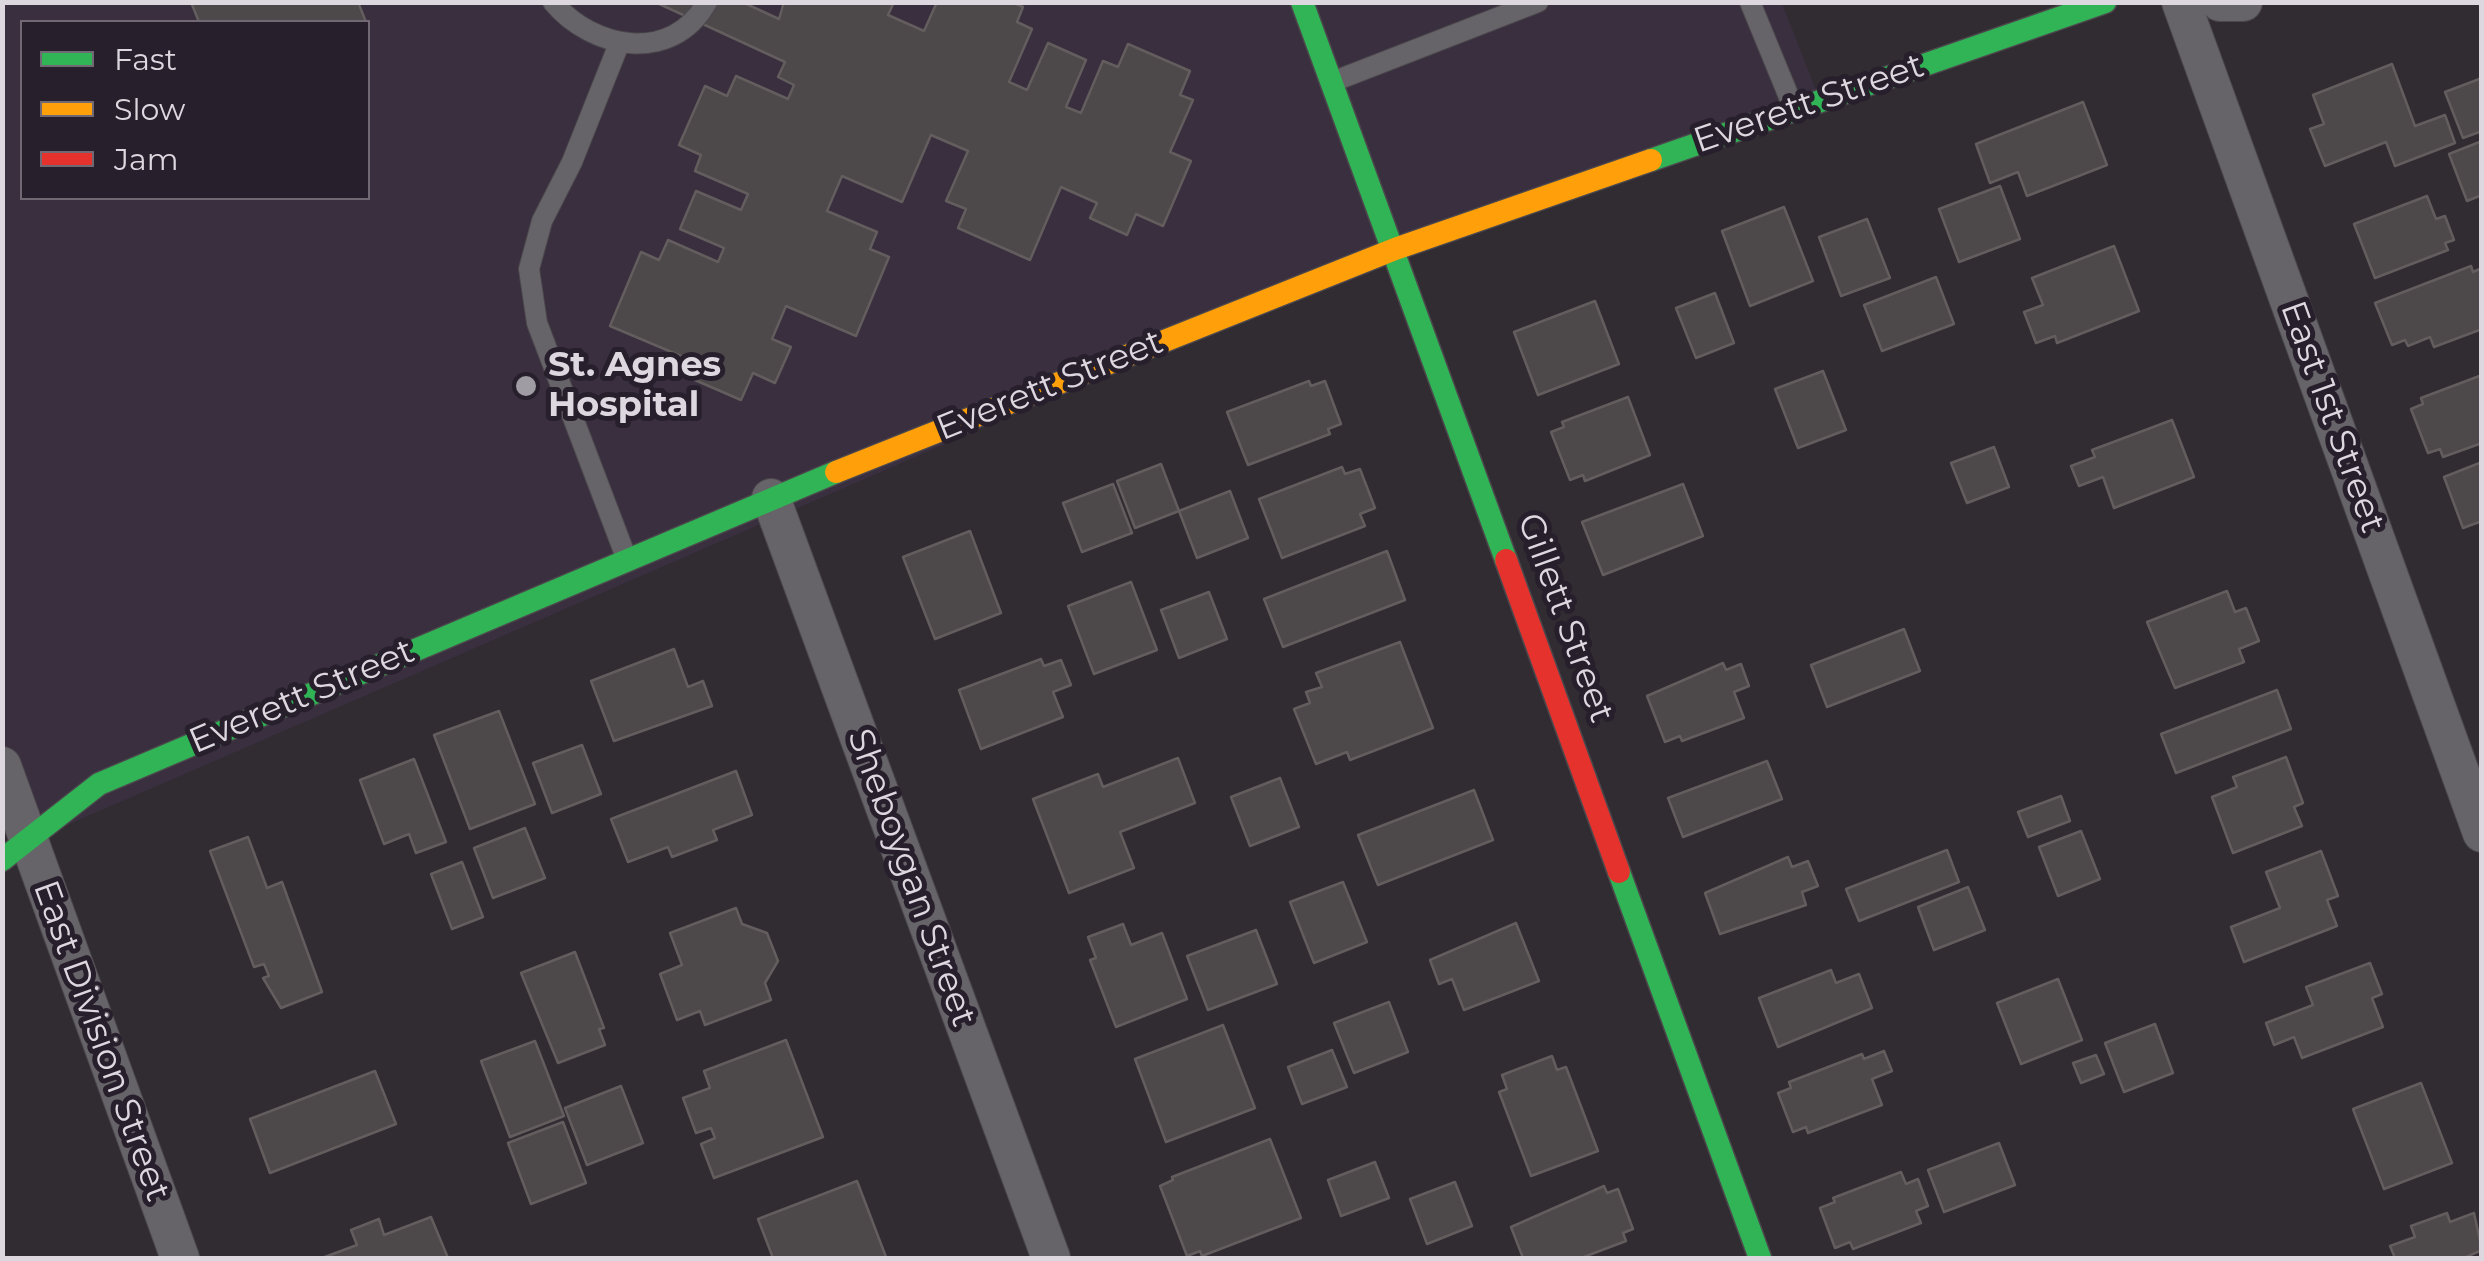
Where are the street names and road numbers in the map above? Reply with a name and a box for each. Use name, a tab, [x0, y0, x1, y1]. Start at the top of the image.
street label: Everett Street	[1689, 45, 1929, 163]
street label: East 1st Street	[2271, 296, 2393, 538]
street label: Everett Street	[931, 322, 1169, 450]
street label: Gillett Street	[1508, 508, 1622, 728]
street label: Everett Street	[183, 631, 421, 763]
street label: Sheboygan Street	[838, 724, 984, 1032]
street label: East Division Street	[23, 875, 179, 1207]

